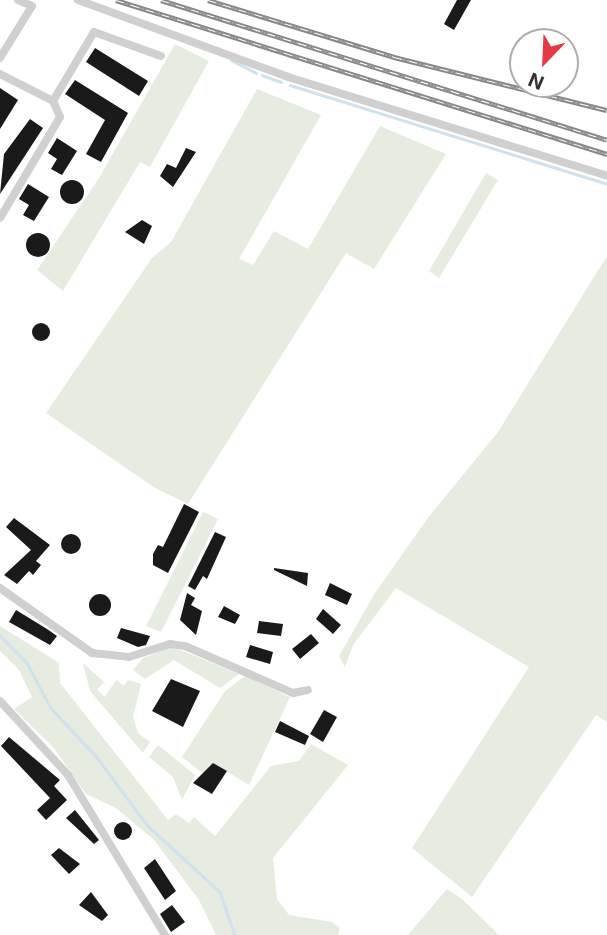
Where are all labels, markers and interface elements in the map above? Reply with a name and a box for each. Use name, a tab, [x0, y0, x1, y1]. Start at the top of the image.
north arrow	[509, 28, 579, 98]
text: N	[525, 68, 548, 94]

